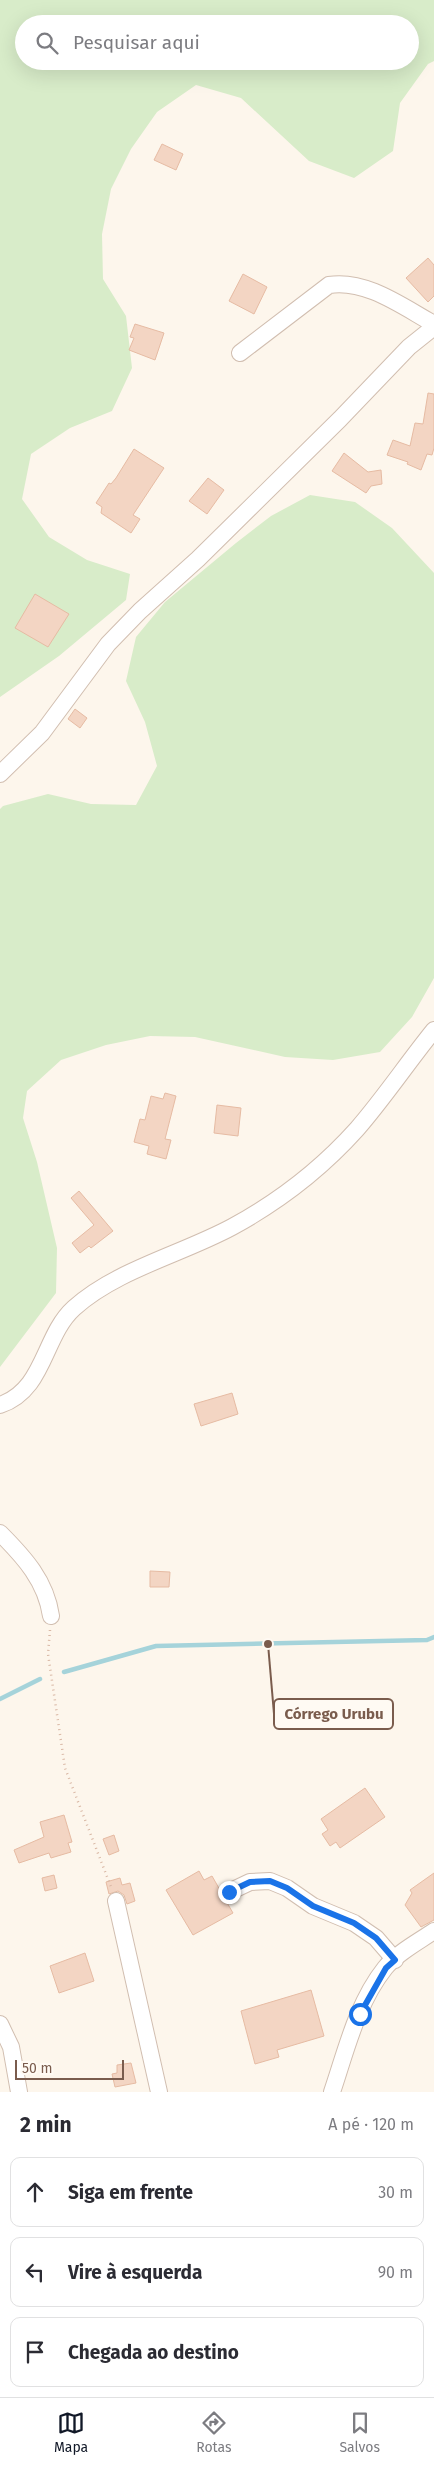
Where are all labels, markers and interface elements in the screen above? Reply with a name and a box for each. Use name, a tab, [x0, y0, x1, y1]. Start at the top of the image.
search box	[15, 15, 419, 70]
icon: search	[33, 29, 61, 57]
text: Pesquisar aqui	[73, 31, 200, 54]
callout: Córrego Urubu	[274, 1699, 393, 1729]
text: Córrego Urubu	[284, 1705, 384, 1723]
route end	[218, 1881, 241, 1904]
route start	[349, 2003, 372, 2026]
scale bar	[15, 2057, 124, 2080]
text: 50 m	[22, 2060, 53, 2077]
text: 2 min	[20, 2112, 72, 2138]
text: A pé · 120 m	[328, 2115, 414, 2134]
icon: ahead	[21, 2178, 49, 2206]
text: Siga em frente	[68, 2181, 193, 2204]
text: 30 m	[378, 2183, 413, 2202]
icon: left	[21, 2258, 49, 2286]
text: Vire à esquerda	[68, 2261, 202, 2284]
text: 90 m	[378, 2263, 413, 2282]
icon: arrive	[21, 2338, 49, 2366]
text: Chegada ao destino	[68, 2341, 239, 2364]
tab: Mapa	[54, 2409, 88, 2456]
tab: Rotas	[196, 2409, 232, 2456]
tab: Salvos	[339, 2409, 380, 2456]

